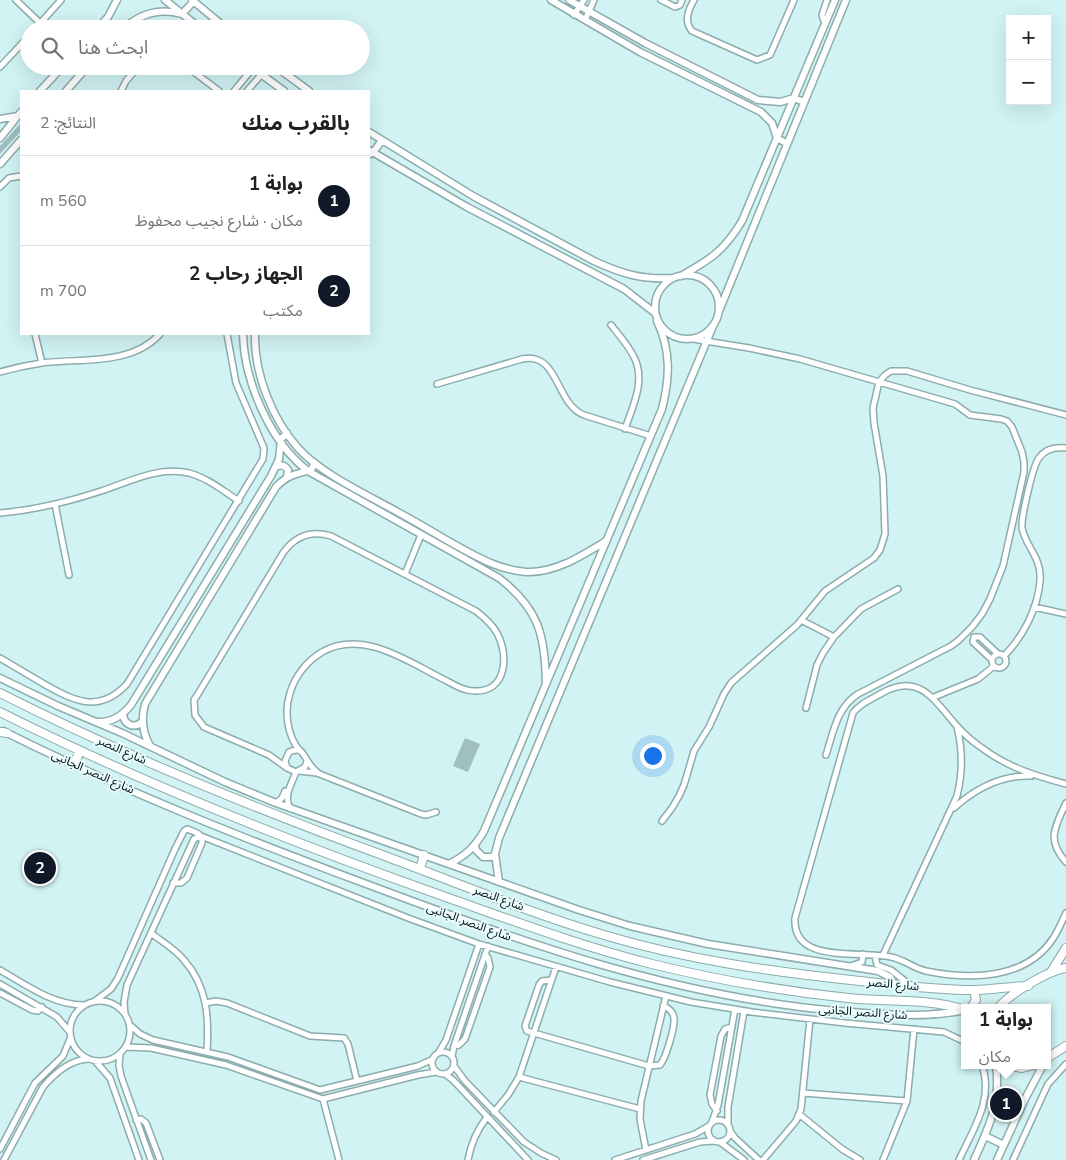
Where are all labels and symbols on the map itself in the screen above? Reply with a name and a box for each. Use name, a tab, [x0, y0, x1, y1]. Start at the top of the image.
street label: شارع النصر	[93, 732, 149, 769]
your location	[640, 743, 666, 769]
street label: شارع النصر الجانبى	[49, 747, 137, 798]
pin: 2	[24, 849, 56, 887]
street label: شارع النصر	[470, 881, 527, 915]
street label: شارع النصر الجانبى	[424, 899, 514, 946]
street label: شارع النصر	[865, 974, 920, 995]
street label: شارع النصر الجانبى	[818, 1001, 908, 1024]
pin: 1	[990, 1085, 1022, 1123]

